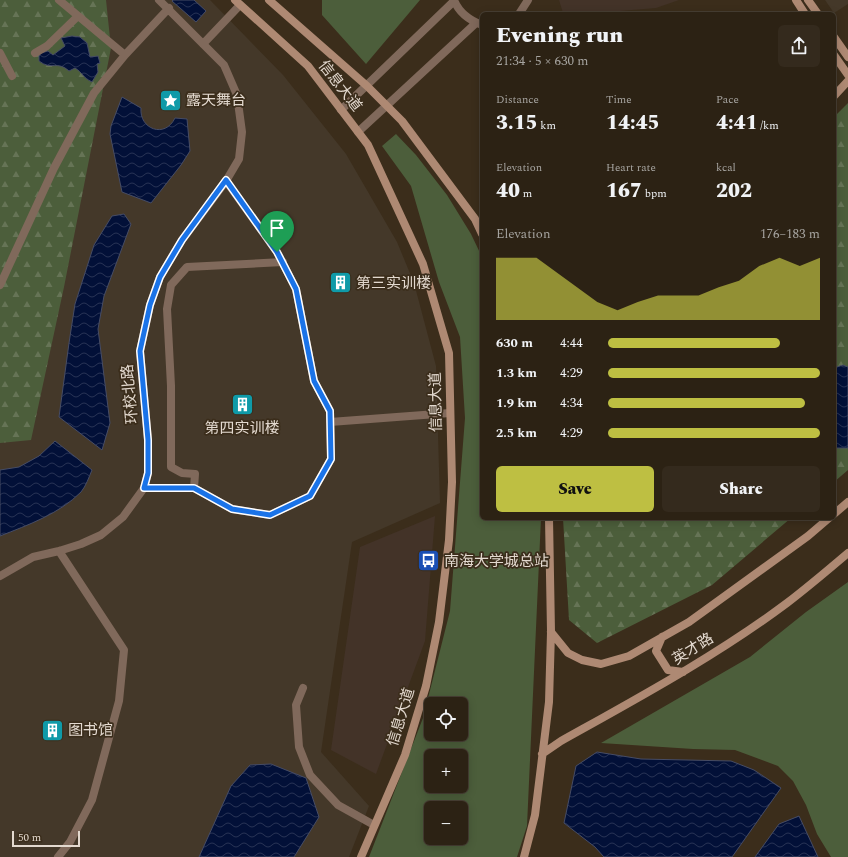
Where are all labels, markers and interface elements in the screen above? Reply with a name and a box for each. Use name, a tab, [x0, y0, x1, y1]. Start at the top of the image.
text: Evening run	[496, 19, 623, 52]
button: share	[778, 25, 820, 67]
text: 21:34 · 5 × 630 m	[496, 51, 588, 71]
street label: 信息大道	[312, 55, 368, 117]
place icon: 露天舞台	[157, 87, 183, 113]
place label: 露天舞台	[186, 89, 246, 112]
text: Distance	[496, 91, 539, 108]
text: Time	[606, 91, 632, 108]
text: Pace	[716, 91, 739, 108]
text: 3.15	[496, 108, 538, 138]
text: 14:45	[606, 108, 660, 138]
text: 4:41	[716, 108, 758, 138]
text: km	[538, 117, 556, 134]
text: /km	[758, 117, 779, 134]
text: Elevation	[496, 159, 542, 176]
text: Heart rate	[606, 159, 656, 176]
text: kcal	[716, 159, 736, 176]
text: 40	[496, 176, 520, 206]
text: 167	[606, 176, 642, 206]
text: 202	[716, 176, 752, 206]
text: m	[520, 185, 532, 202]
text: bpm	[642, 185, 667, 202]
pin	[260, 211, 294, 252]
icon: arrive	[266, 217, 288, 239]
text: Elevation	[496, 224, 550, 244]
text: 176–183 m	[760, 224, 820, 244]
building icon: 第三实训楼	[328, 270, 354, 296]
place label: 第三实训楼	[356, 272, 431, 295]
text: 630 m	[496, 333, 533, 353]
text: 4:44	[560, 333, 583, 353]
street label: 环校北路	[116, 363, 144, 425]
text: 1.3 km	[496, 363, 537, 383]
text: 4:29	[560, 363, 583, 383]
street label: 信息大道	[424, 372, 448, 432]
building icon: 第四实训楼	[229, 392, 255, 418]
text: 1.9 km	[496, 393, 537, 413]
text: 4:34	[560, 393, 583, 413]
place label: 第四实训楼	[204, 417, 280, 440]
text: 2.5 km	[496, 423, 537, 443]
text: 4:29	[560, 423, 583, 443]
button: Save	[496, 466, 654, 512]
button: Share	[662, 466, 820, 512]
bus stop icon: 南海大学城总站	[416, 548, 442, 574]
place label: 南海大学城总站	[444, 550, 549, 573]
street label: 英才路	[668, 627, 718, 671]
street label: 信息大道	[381, 685, 421, 749]
map controls	[424, 697, 468, 845]
button: locate	[424, 697, 468, 741]
building icon: 图书馆	[40, 717, 66, 743]
place label: 图书馆	[68, 719, 113, 742]
button: +	[424, 749, 468, 793]
button: −	[424, 801, 468, 845]
scale bar	[12, 829, 80, 848]
text: 50 m	[18, 829, 41, 846]

